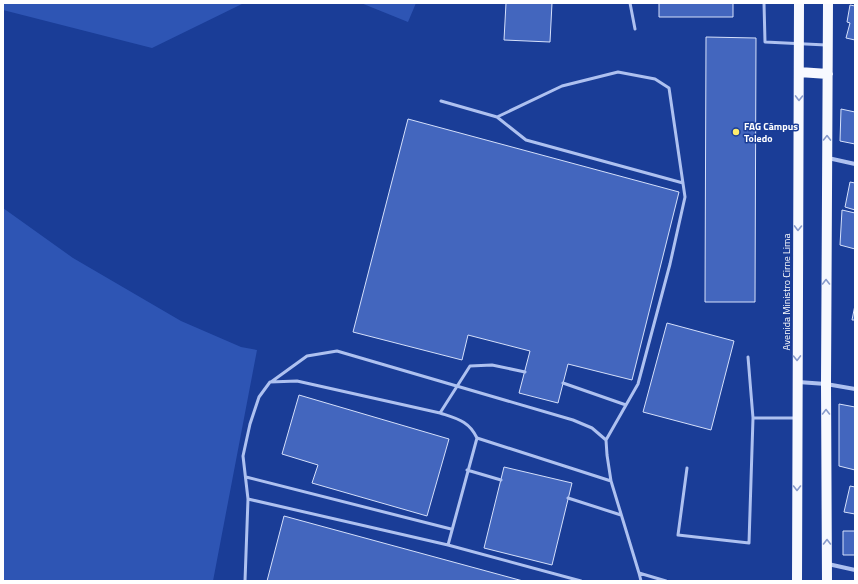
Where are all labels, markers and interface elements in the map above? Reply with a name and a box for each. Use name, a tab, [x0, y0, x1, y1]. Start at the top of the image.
one-way arrow	[795, 95, 803, 101]
place label: FAG Câmpus Toledo	[744, 119, 798, 146]
marker: FAG Câmpus Toledo	[731, 127, 741, 137]
one-way arrow	[823, 135, 831, 141]
one-way arrow	[794, 225, 802, 231]
street label: Avenida Ministro Cirne Lima	[779, 234, 794, 350]
one-way arrow	[822, 279, 830, 285]
one-way arrow	[793, 355, 801, 361]
one-way arrow	[822, 409, 830, 415]
one-way arrow	[793, 485, 801, 491]
one-way arrow	[823, 539, 831, 545]

